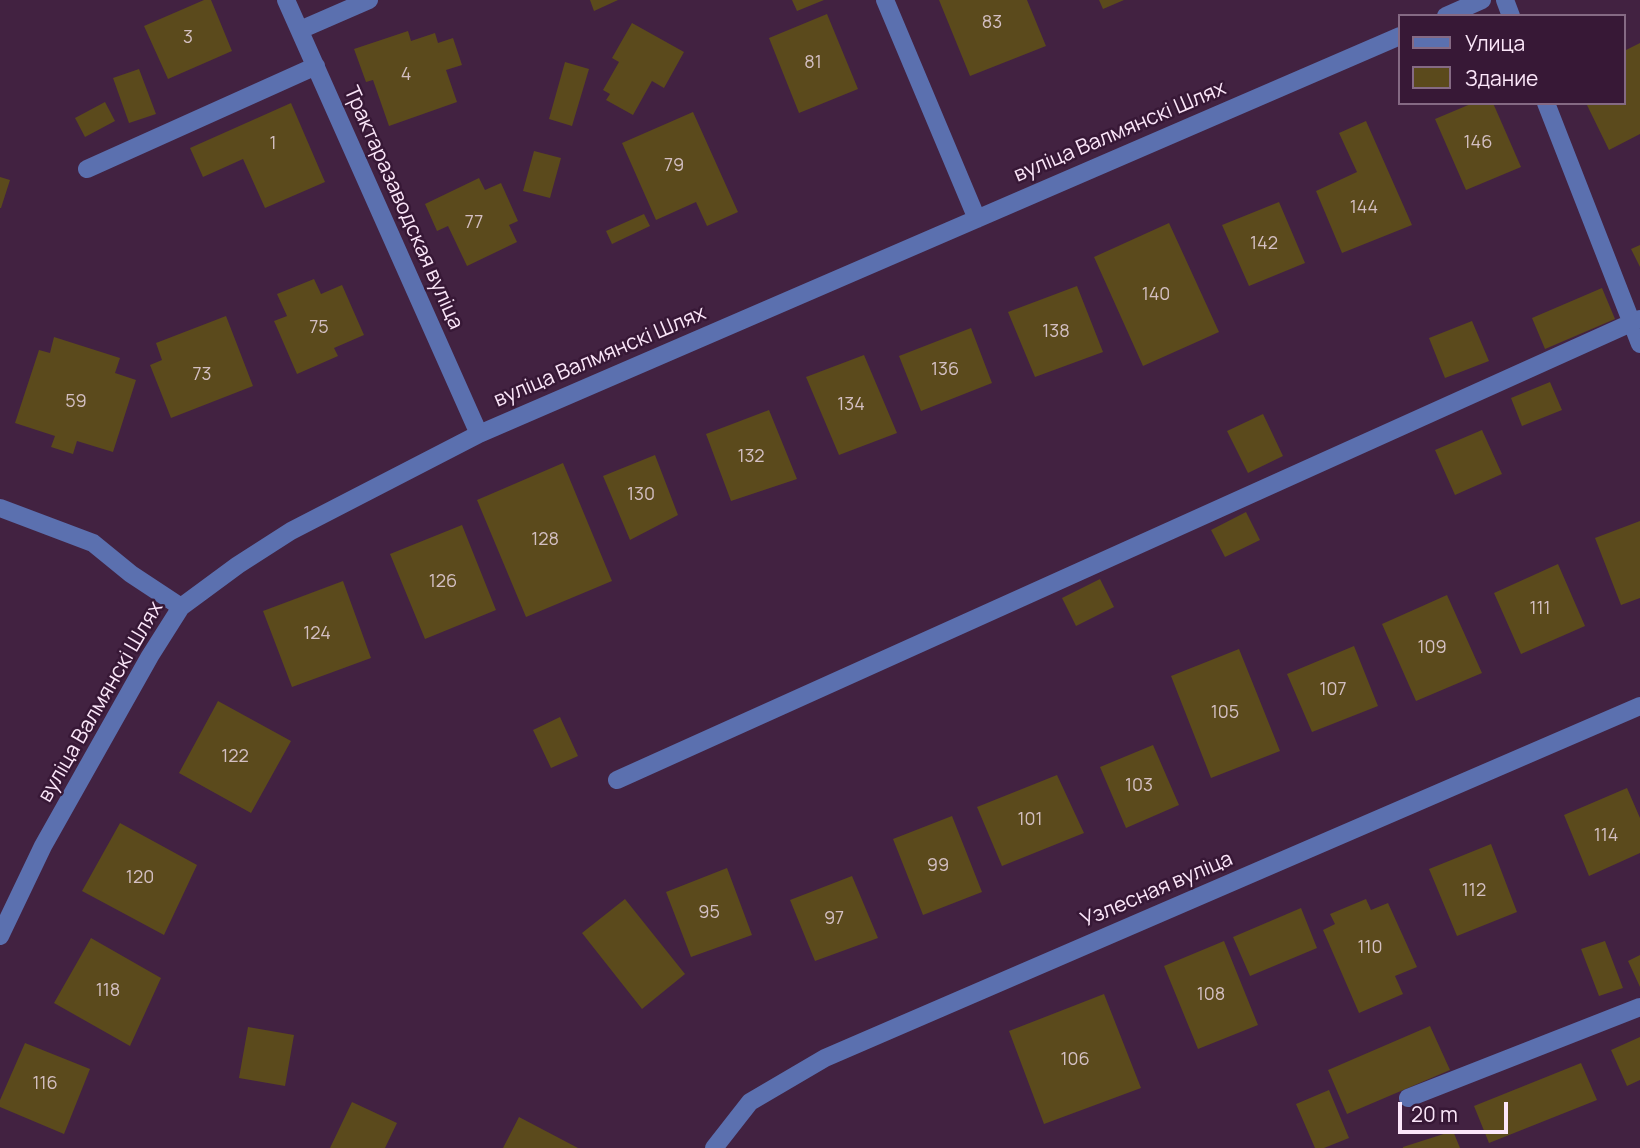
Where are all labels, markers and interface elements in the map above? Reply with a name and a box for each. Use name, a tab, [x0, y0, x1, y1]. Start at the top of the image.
house number: 83	[982, 12, 1002, 34]
legend	[1398, 14, 1626, 105]
house number: 3	[183, 27, 193, 49]
text: Улица	[1465, 29, 1525, 57]
house number: 81	[804, 52, 822, 74]
house number: 4	[401, 64, 411, 86]
text: Здание	[1465, 64, 1538, 92]
street label: вуліца Валмянскі Шлях	[1010, 76, 1230, 188]
street label: Трактаразаводская вуліца	[338, 82, 468, 334]
house number: 146	[1464, 132, 1492, 154]
house number: 1	[269, 133, 277, 155]
house number: 79	[664, 155, 684, 177]
house number: 144	[1350, 197, 1378, 219]
house number: 77	[465, 212, 483, 234]
house number: 142	[1250, 233, 1278, 255]
house number: 140	[1142, 284, 1170, 306]
street label: вуліца Валмянскі Шлях	[490, 301, 710, 413]
house number: 75	[309, 317, 329, 339]
house number: 138	[1042, 321, 1070, 343]
house number: 136	[931, 359, 959, 381]
house number: 73	[193, 364, 211, 386]
house number: 59	[65, 391, 87, 413]
house number: 134	[837, 394, 865, 416]
house number: 132	[737, 446, 765, 468]
house number: 130	[627, 484, 655, 506]
house number: 128	[531, 529, 559, 551]
house number: 126	[429, 571, 457, 593]
street label: вуліца Валмянскі Шлях	[33, 597, 169, 807]
house number: 111	[1529, 598, 1551, 620]
house number: 124	[303, 623, 331, 645]
house number: 109	[1417, 637, 1447, 659]
house number: 107	[1319, 679, 1347, 701]
house number: 105	[1211, 702, 1239, 724]
house number: 122	[221, 746, 249, 768]
house number: 103	[1125, 775, 1153, 797]
house number: 101	[1017, 809, 1043, 831]
house number: 114	[1594, 825, 1618, 847]
street label: Узлесная вуліца	[1077, 847, 1237, 933]
house number: 99	[927, 855, 949, 877]
house number: 120	[126, 867, 154, 889]
house number: 112	[1462, 880, 1486, 902]
house number: 95	[698, 902, 720, 924]
house number: 97	[824, 908, 844, 930]
house number: 110	[1357, 937, 1383, 959]
house number: 118	[96, 980, 120, 1002]
house number: 108	[1197, 984, 1225, 1006]
house number: 106	[1060, 1049, 1090, 1071]
house number: 116	[32, 1073, 58, 1095]
scale bar	[1402, 1088, 1512, 1132]
text: 20 m	[1411, 1100, 1458, 1128]

